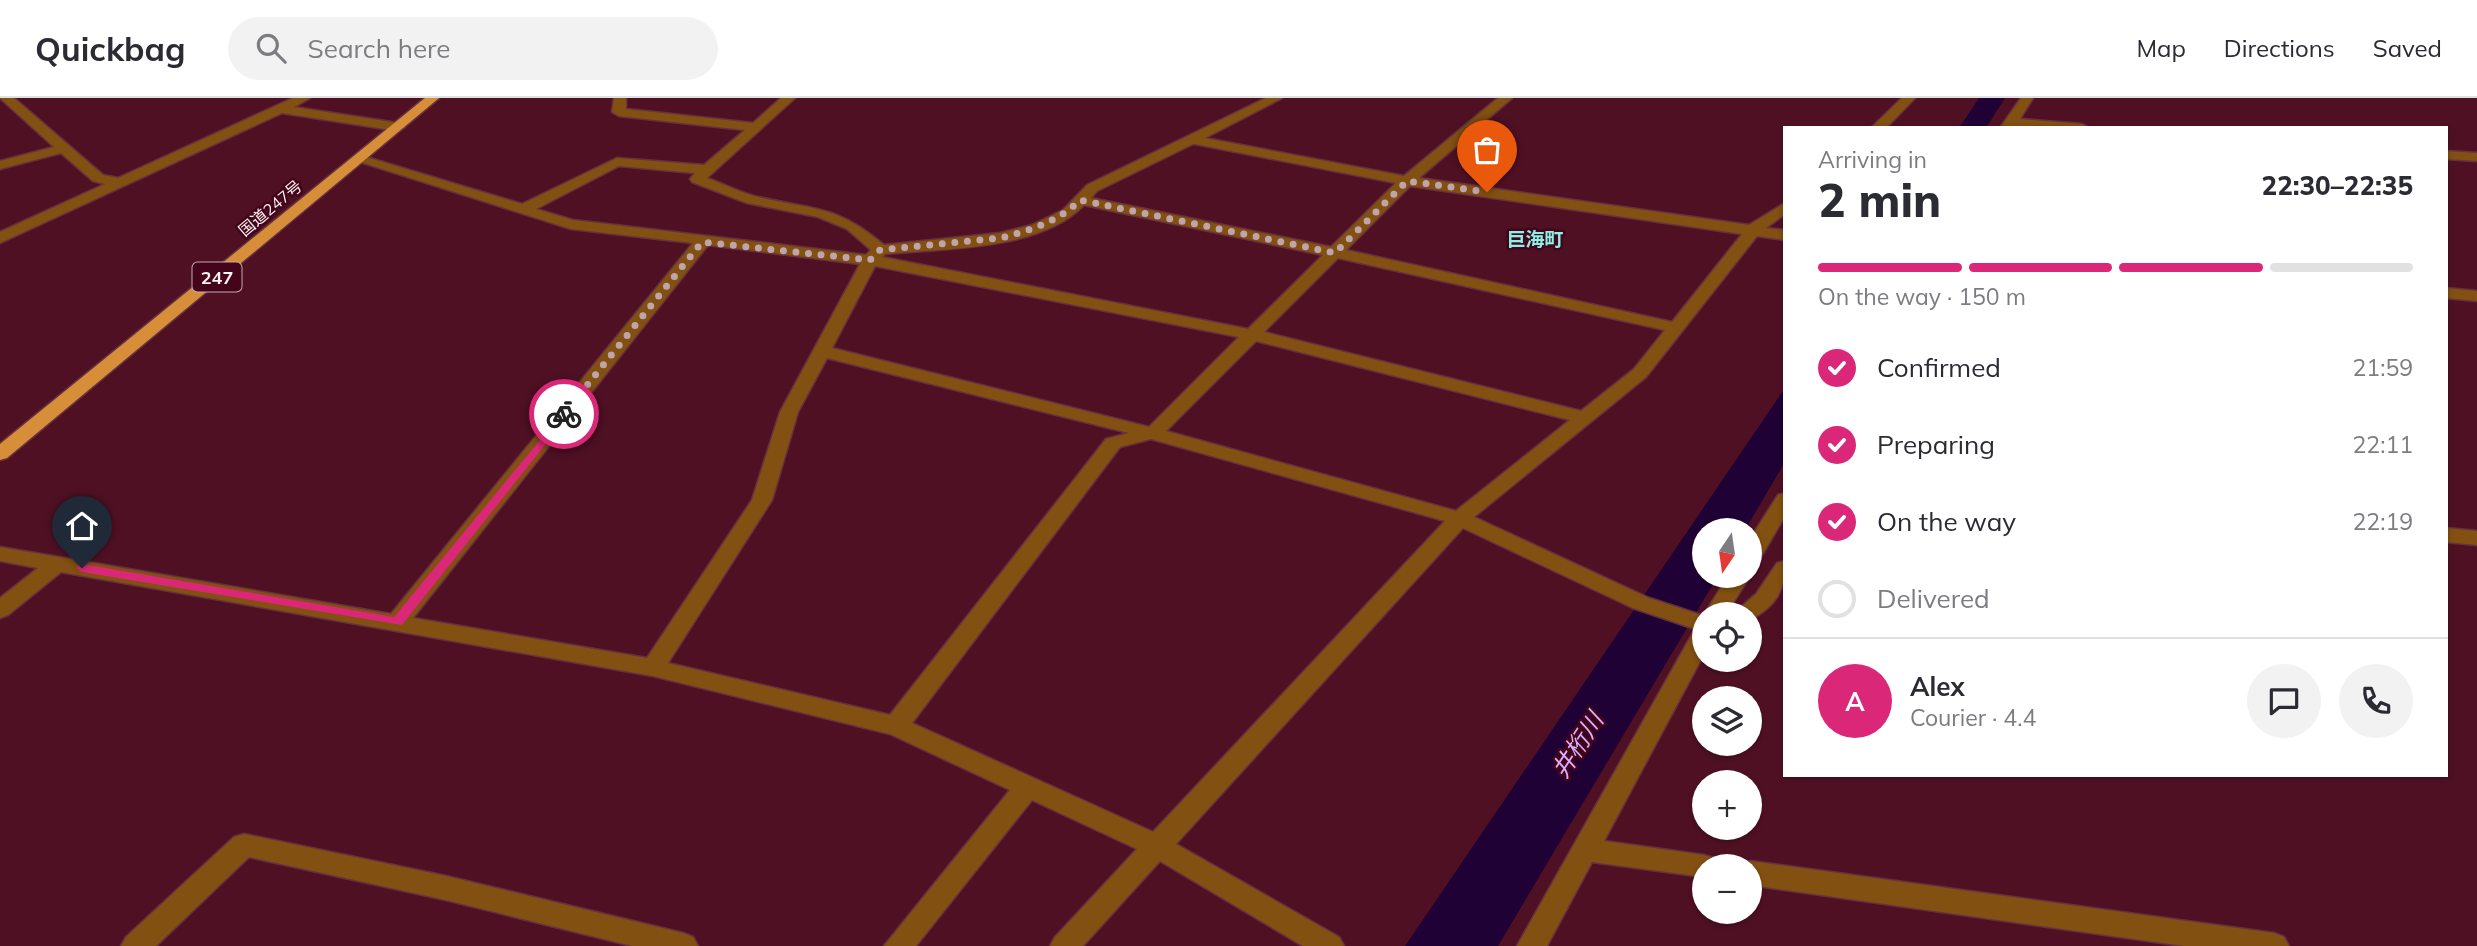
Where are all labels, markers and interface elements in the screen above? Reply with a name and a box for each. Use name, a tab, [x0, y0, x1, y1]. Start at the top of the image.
search box	[228, 17, 718, 80]
text: Quickbag	[35, 28, 186, 69]
icon: search	[252, 29, 290, 67]
text: Search here	[308, 32, 450, 65]
text: Map	[2136, 33, 2186, 63]
text: Directions	[2224, 33, 2335, 63]
text: Saved	[2373, 33, 2442, 63]
pin	[1457, 120, 1517, 192]
icon: bag	[1468, 131, 1506, 169]
text: Arriving in	[1818, 145, 1927, 174]
text: 22:30–22:35	[2262, 169, 2413, 202]
text: 2 min	[1818, 171, 1941, 229]
street label: 国道247号	[234, 176, 306, 240]
district label: 巨海町	[1506, 227, 1564, 251]
road number: 247	[192, 262, 242, 292]
text: On the way · 150 m	[1818, 282, 2026, 311]
icon: check	[1818, 349, 1856, 387]
text: Confirmed	[1877, 351, 2001, 384]
text: 21:59	[2353, 353, 2413, 382]
courier	[529, 379, 599, 449]
icon: bike	[545, 395, 583, 433]
icon: check	[1818, 426, 1856, 464]
text: Preparing	[1877, 428, 1995, 461]
text: 22:11	[2353, 430, 2413, 459]
pin	[52, 496, 112, 568]
icon: check	[1818, 503, 1856, 541]
text: On the way	[1877, 505, 2016, 538]
icon: home	[63, 507, 101, 545]
text: 22:19	[2353, 507, 2413, 536]
north arrow	[1692, 518, 1762, 588]
map controls	[1692, 518, 1762, 924]
text: Delivered	[1877, 582, 1990, 615]
button: locate	[1692, 602, 1762, 672]
button: chat	[2247, 664, 2321, 738]
button: phone	[2339, 664, 2413, 738]
text: Alex	[1910, 670, 1965, 703]
text: A	[1845, 685, 1865, 718]
button: layers	[1692, 686, 1762, 756]
text: Courier · 4.4	[1910, 703, 2036, 732]
water label: 井桁川	[1545, 704, 1611, 783]
button: +	[1692, 770, 1762, 840]
button: −	[1692, 854, 1762, 924]

